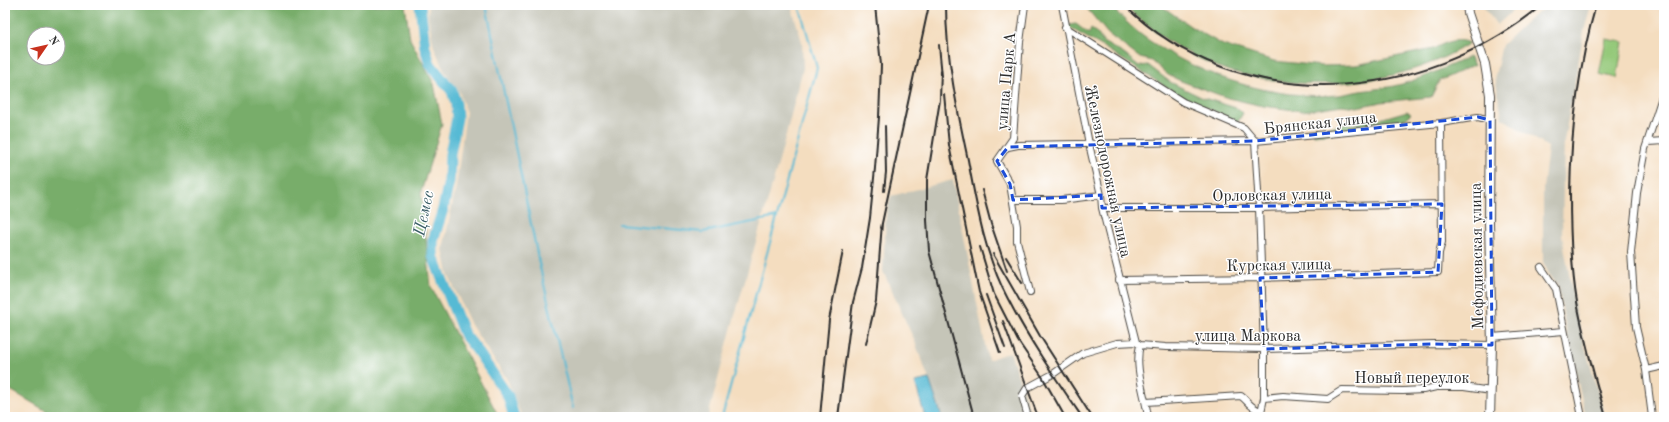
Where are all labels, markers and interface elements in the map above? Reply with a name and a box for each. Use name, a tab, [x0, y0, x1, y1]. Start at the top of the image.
north arrow	[26, 26, 66, 66]
street label: улица Парк А	[995, 31, 1019, 131]
text: N	[46, 35, 60, 48]
street label: Железнодорожная улица	[1081, 84, 1133, 259]
street label: Брянская улица	[1263, 110, 1377, 138]
street label: Мефодиевская улица	[1469, 182, 1487, 330]
street label: Орловская улица	[1212, 187, 1332, 205]
water label: Цемес	[411, 189, 438, 239]
street label: Курская улица	[1226, 257, 1332, 275]
street label: улица Маркова	[1195, 329, 1301, 345]
street label: Новый переулок	[1354, 371, 1470, 387]

